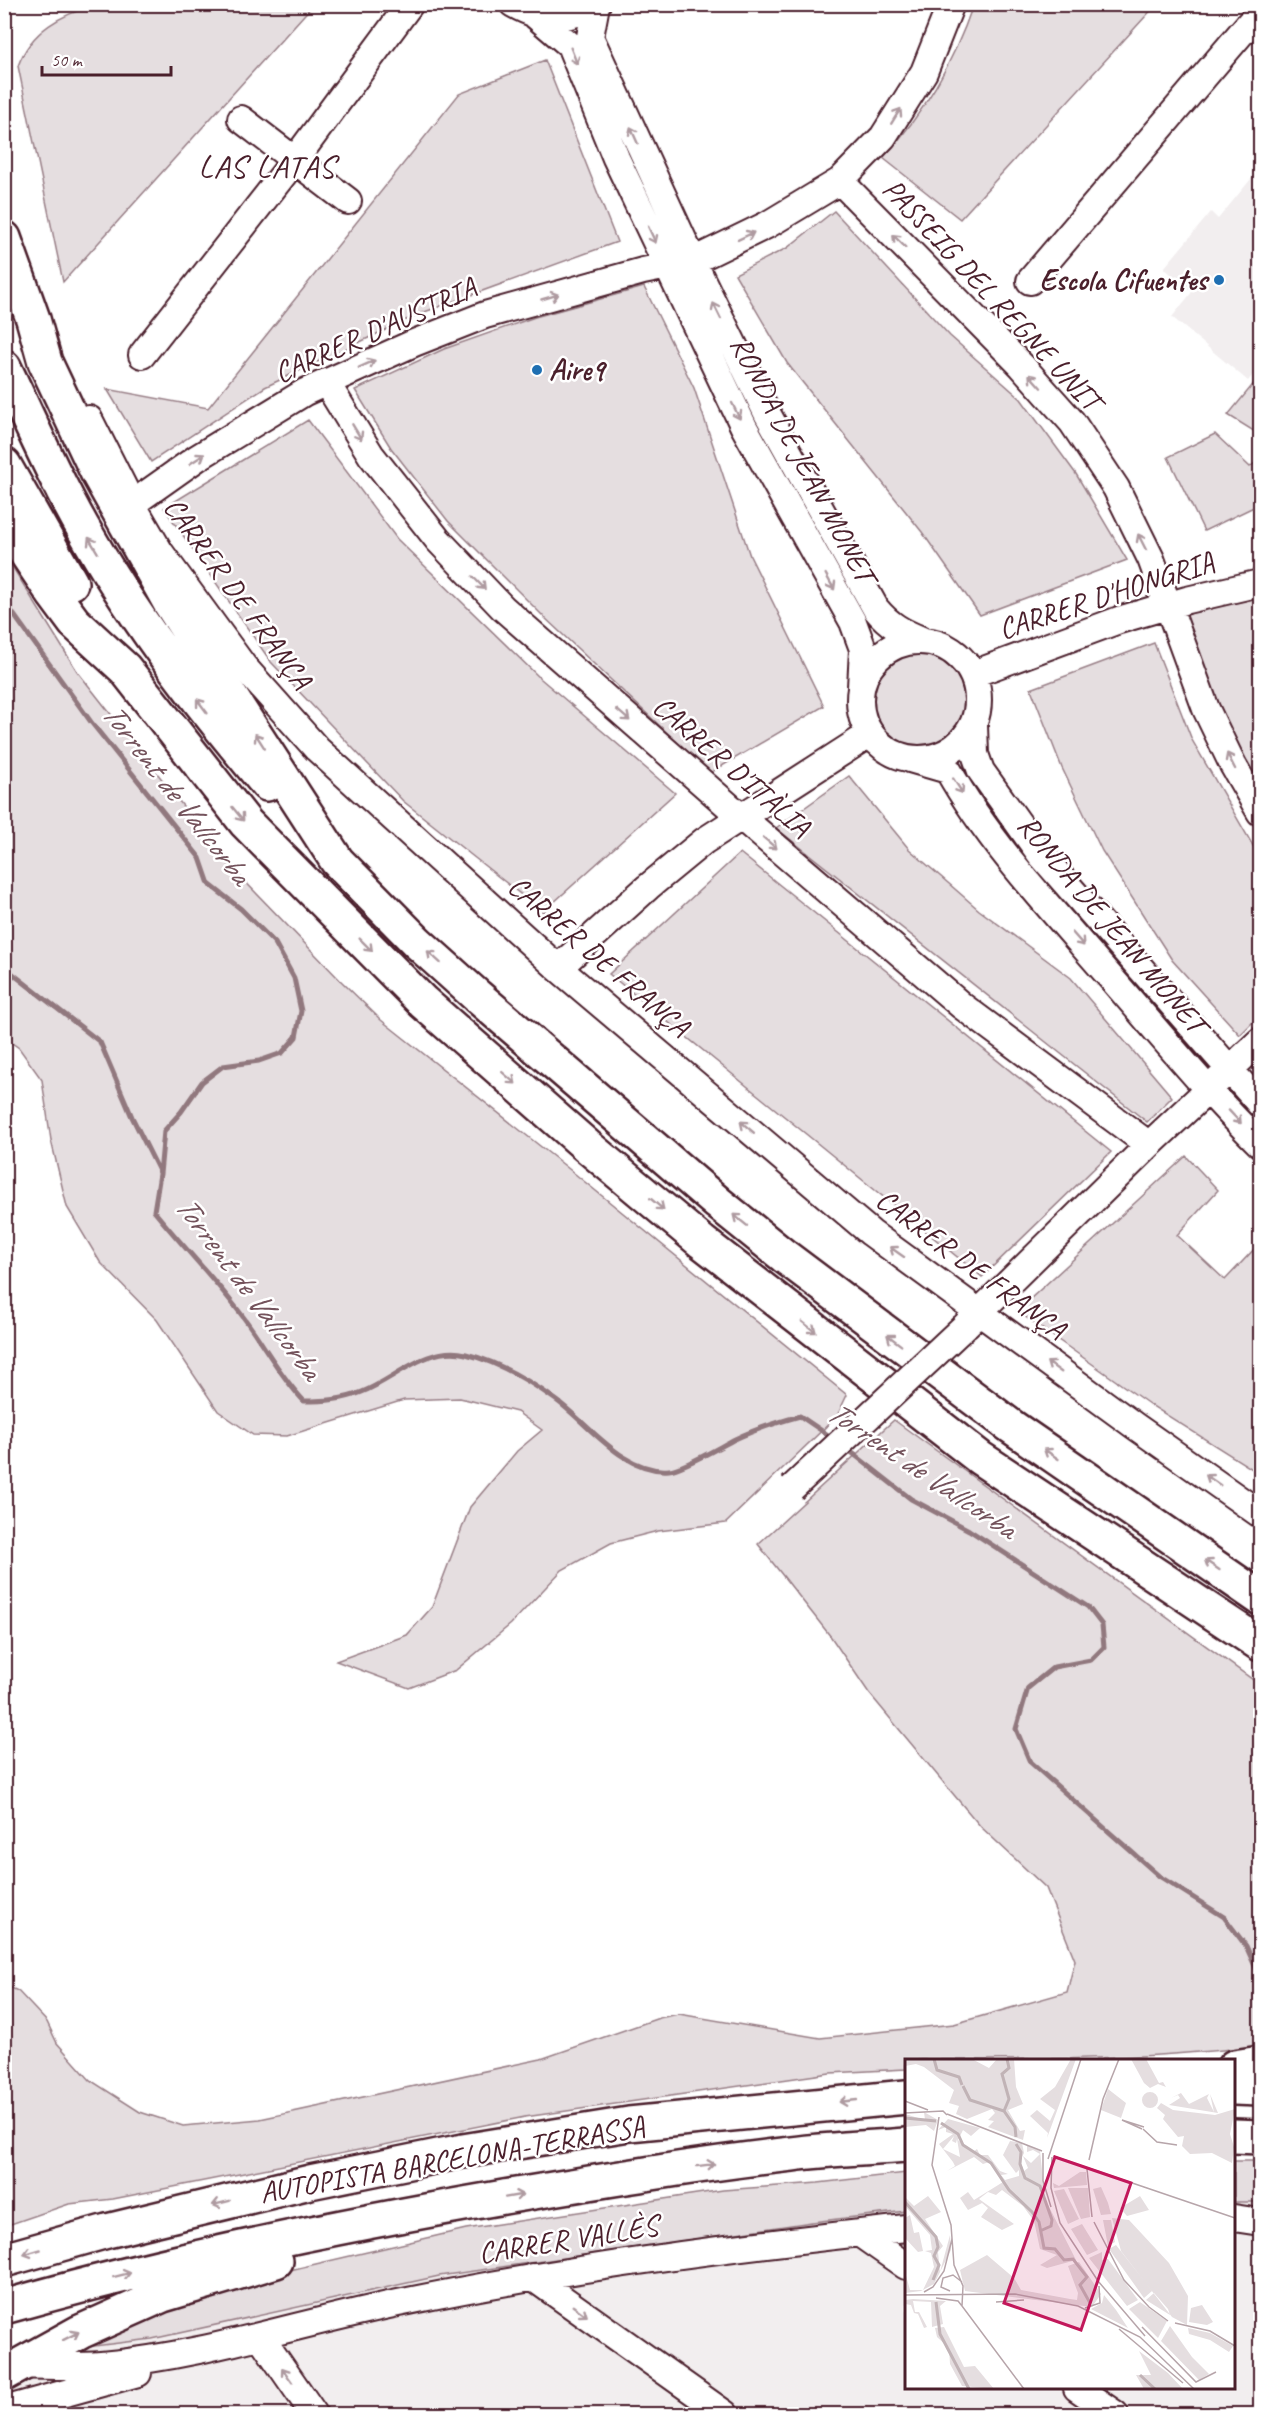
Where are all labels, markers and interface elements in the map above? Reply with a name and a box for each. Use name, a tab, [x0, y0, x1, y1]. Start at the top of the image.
scale bar	[42, 39, 171, 77]
one-way arrow	[569, 46, 580, 65]
text: 50 m	[51, 49, 84, 71]
one-way arrow	[890, 108, 902, 125]
one-way arrow	[628, 126, 639, 144]
district label: LAS LATAS	[198, 146, 340, 187]
street label: PASSEIG DEL REGNE UNIT	[875, 170, 1114, 423]
one-way arrow	[646, 225, 658, 243]
one-way arrow	[736, 229, 754, 241]
one-way arrow	[891, 233, 906, 248]
place label: Escola Cifuentes	[1039, 261, 1210, 299]
street label: CARRER D'AUSTRIA	[268, 268, 484, 392]
marker: Escola Cifuentes	[1212, 273, 1226, 287]
one-way arrow	[540, 291, 559, 302]
one-way arrow	[710, 303, 722, 321]
street label: RONDA DE JEAN MONET	[722, 329, 887, 595]
place label: Aire9	[549, 351, 608, 389]
one-way arrow	[358, 358, 376, 369]
marker: Aire9	[530, 363, 544, 377]
one-way arrow	[1028, 373, 1042, 388]
one-way arrow	[731, 401, 743, 419]
one-way arrow	[351, 423, 363, 440]
one-way arrow	[188, 452, 205, 464]
street label: CARRER DE FRANÇA	[156, 490, 322, 698]
one-way arrow	[1136, 533, 1148, 551]
one-way arrow	[86, 537, 98, 554]
street label: CARRER D'HONGRIA	[993, 542, 1219, 648]
one-way arrow	[825, 572, 836, 590]
one-way arrow	[472, 576, 487, 591]
street label: CARRER D'ITÀLIA	[645, 687, 820, 846]
water label: Torrent de Vallcorba	[93, 694, 263, 896]
one-way arrow	[196, 698, 209, 714]
one-way arrow	[615, 708, 630, 722]
one-way arrow	[254, 733, 266, 750]
one-way arrow	[1225, 752, 1237, 770]
one-way arrow	[952, 777, 964, 794]
one-way arrow	[232, 806, 245, 822]
street label: RONDA DE JEAN MONET	[1009, 807, 1219, 1047]
one-way arrow	[762, 836, 777, 850]
street label: CARRER DE FRANÇA	[500, 867, 699, 1046]
one-way arrow	[1071, 931, 1084, 947]
one-way arrow	[358, 938, 373, 953]
one-way arrow	[427, 950, 442, 964]
one-way arrow	[501, 1071, 517, 1084]
one-way arrow	[1228, 1109, 1242, 1124]
one-way arrow	[739, 1120, 755, 1133]
street label: CARRER DE FRANÇA	[868, 1180, 1075, 1349]
water label: Torrent de Vallcorba	[166, 1187, 333, 1391]
one-way arrow	[649, 1198, 665, 1211]
one-way arrow	[732, 1214, 748, 1227]
one-way arrow	[889, 1246, 906, 1258]
one-way arrow	[801, 1320, 817, 1333]
one-way arrow	[886, 1334, 902, 1346]
one-way arrow	[1046, 1361, 1062, 1373]
water label: Torrent de Vallcorba	[819, 1391, 1028, 1550]
one-way arrow	[1043, 1448, 1060, 1461]
one-way arrow	[1205, 1474, 1221, 1486]
one-way arrow	[1205, 1559, 1221, 1571]
inset map	[905, 2059, 1235, 2389]
one-way arrow	[839, 2096, 859, 2107]
street label: AUTOPISTA BARCELONA-TERRASSA	[257, 2106, 648, 2212]
one-way arrow	[696, 2159, 716, 2170]
one-way arrow	[503, 2190, 523, 2201]
one-way arrow	[212, 2198, 231, 2210]
street label: CARRER VALLÈS	[476, 2205, 666, 2272]
one-way arrow	[23, 2247, 42, 2258]
one-way arrow	[112, 2269, 131, 2281]
one-way arrow	[571, 2305, 587, 2317]
one-way arrow	[62, 2330, 79, 2342]
one-way arrow	[281, 2368, 293, 2384]

